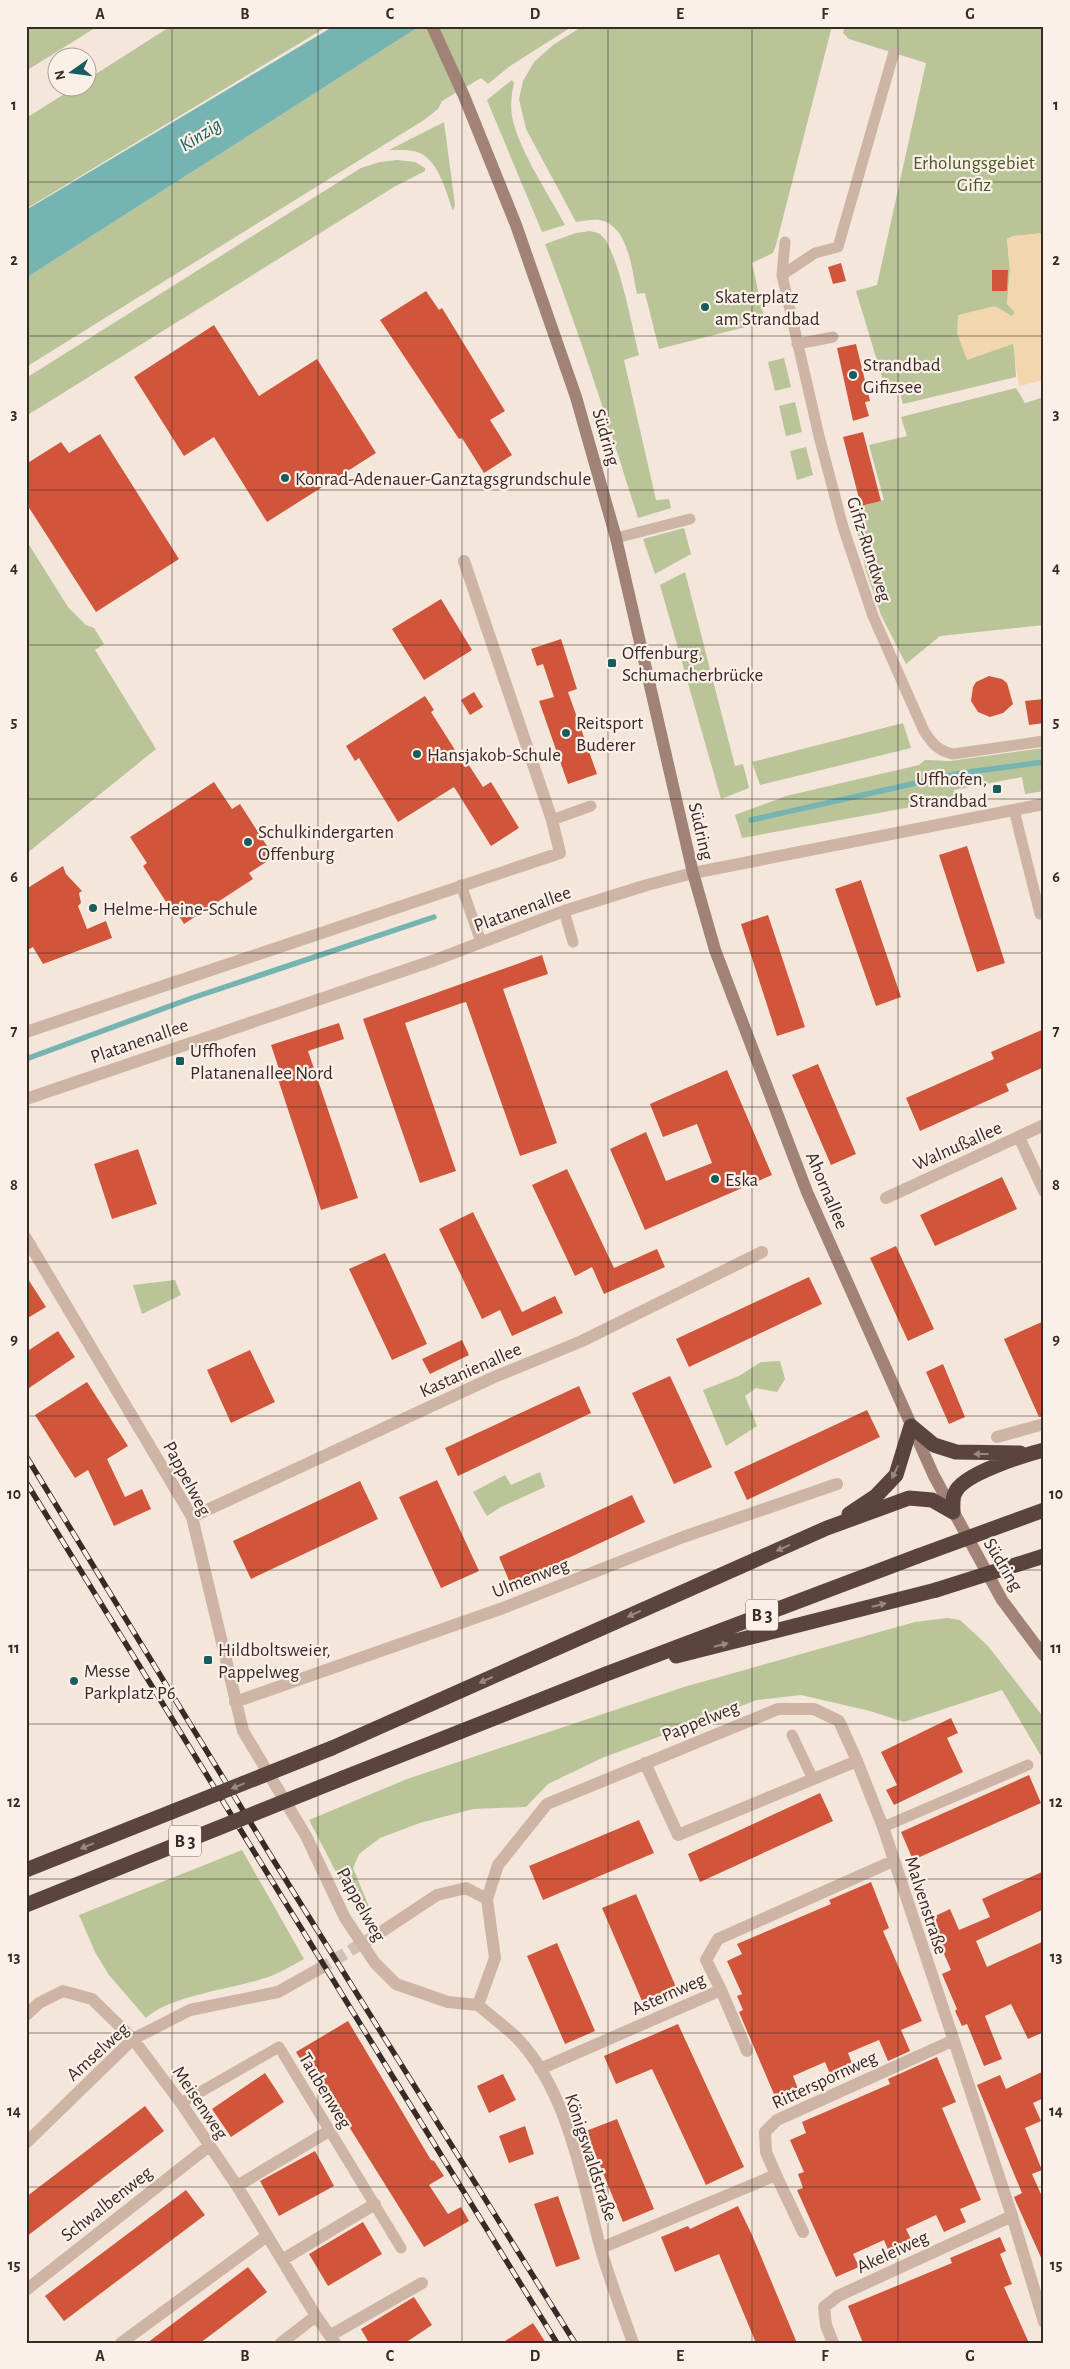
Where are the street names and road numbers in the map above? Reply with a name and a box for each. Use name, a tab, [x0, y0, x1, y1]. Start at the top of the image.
street label: Südring	[588, 407, 623, 469]
street label: Gifiz-Rundweg	[843, 495, 895, 605]
street label: Südring	[685, 801, 717, 863]
street label: Platanenallee	[471, 883, 574, 936]
street label: Platanenallee	[88, 1016, 191, 1067]
street label: Walnußallee	[910, 1118, 1005, 1174]
street label: Ahornallee	[802, 1149, 851, 1232]
street label: Kastanienallee	[417, 1339, 524, 1401]
street label: Pappelweg	[159, 1438, 214, 1520]
street label: Südring	[980, 1535, 1026, 1595]
street label: Ulmenweg	[490, 1555, 572, 1602]
road number: B 3	[746, 1600, 778, 1630]
street label: Pappelweg	[659, 1697, 742, 1745]
road number: B 3	[169, 1825, 201, 1856]
street label: Malvenstraße	[901, 1854, 950, 1957]
street label: Pappelweg	[333, 1865, 389, 1946]
street label: Asternweg	[629, 1969, 709, 2019]
street label: Amselweg	[63, 2019, 133, 2085]
street label: Ritterspornweg	[769, 2047, 881, 2113]
street label: Taubenweg	[295, 2050, 355, 2133]
street label: Meisenweg	[169, 2063, 231, 2143]
street label: Königswaldstraße	[561, 2091, 620, 2224]
street label: Schwalbenweg	[58, 2162, 157, 2245]
street label: Akeleiweg	[854, 2227, 932, 2277]

